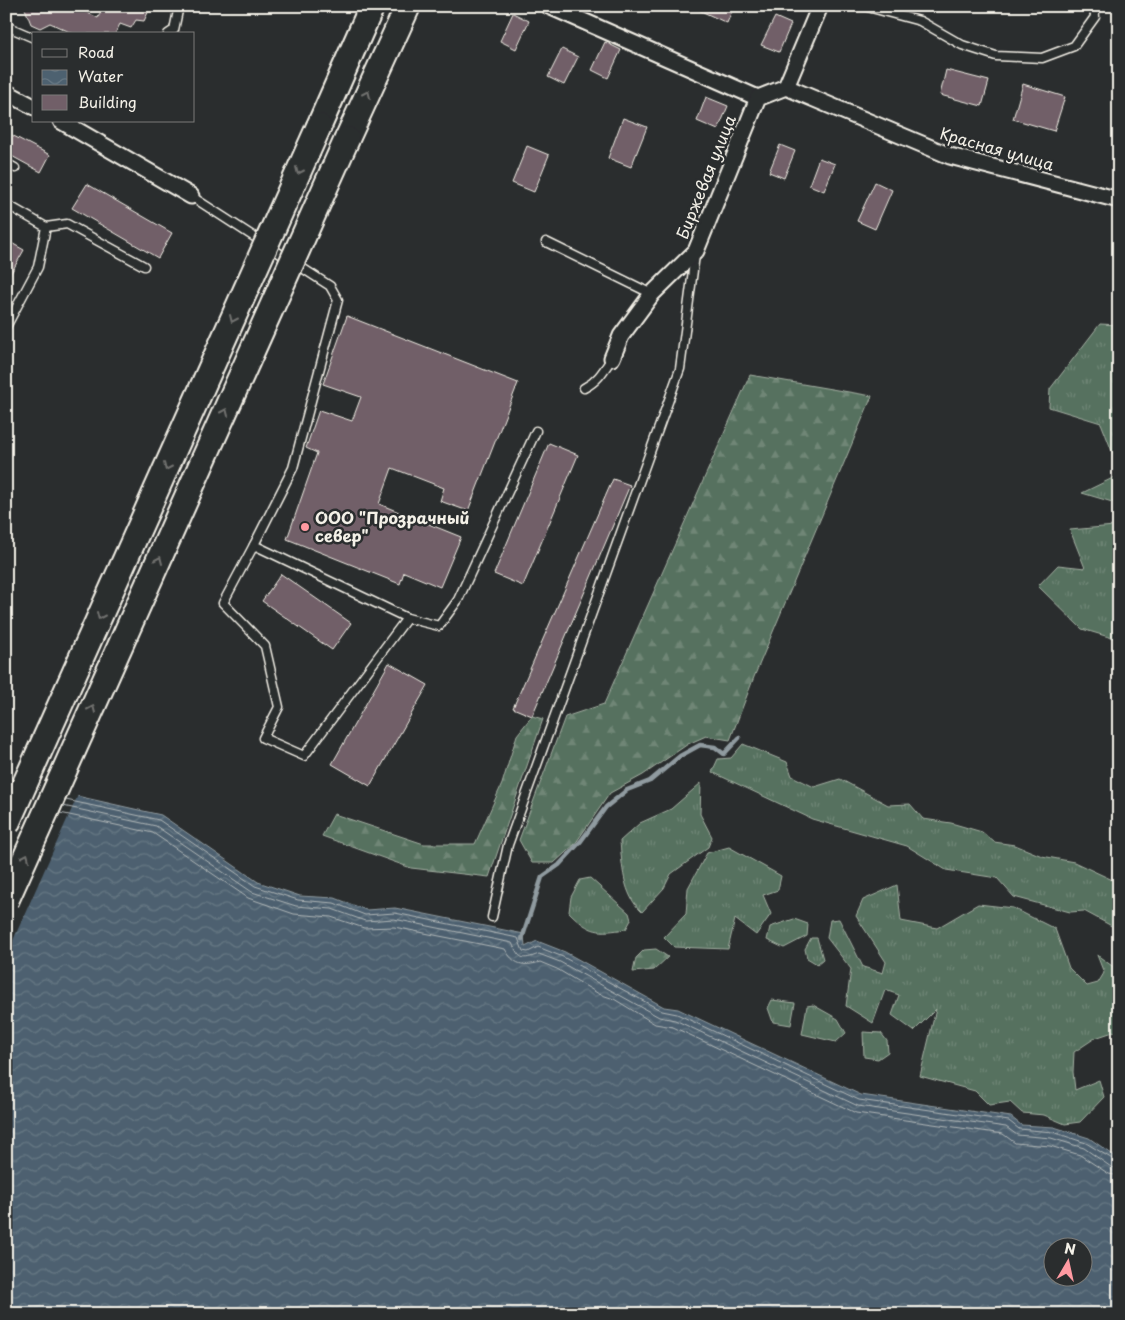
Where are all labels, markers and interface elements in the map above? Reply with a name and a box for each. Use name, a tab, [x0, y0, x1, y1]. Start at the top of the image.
legend	[32, 32, 195, 122]
text: Road	[78, 40, 114, 63]
text: Water	[78, 64, 123, 87]
text: Building	[78, 90, 137, 113]
one-way arrow	[361, 90, 371, 99]
street label: Биржевая улица	[669, 111, 741, 242]
street label: Красная улица	[937, 120, 1057, 176]
one-way arrow	[295, 166, 306, 175]
one-way arrow	[228, 314, 239, 323]
one-way arrow	[219, 408, 229, 417]
one-way arrow	[162, 462, 173, 471]
place label: ООО "Прозрачный север"	[315, 505, 470, 547]
marker: ООО "Прозрачный север"	[299, 521, 311, 533]
one-way arrow	[152, 556, 163, 565]
one-way arrow	[96, 611, 107, 620]
one-way arrow	[86, 705, 97, 714]
one-way arrow	[20, 853, 31, 862]
text: N	[1063, 1237, 1077, 1260]
north arrow	[1042, 1238, 1092, 1288]

